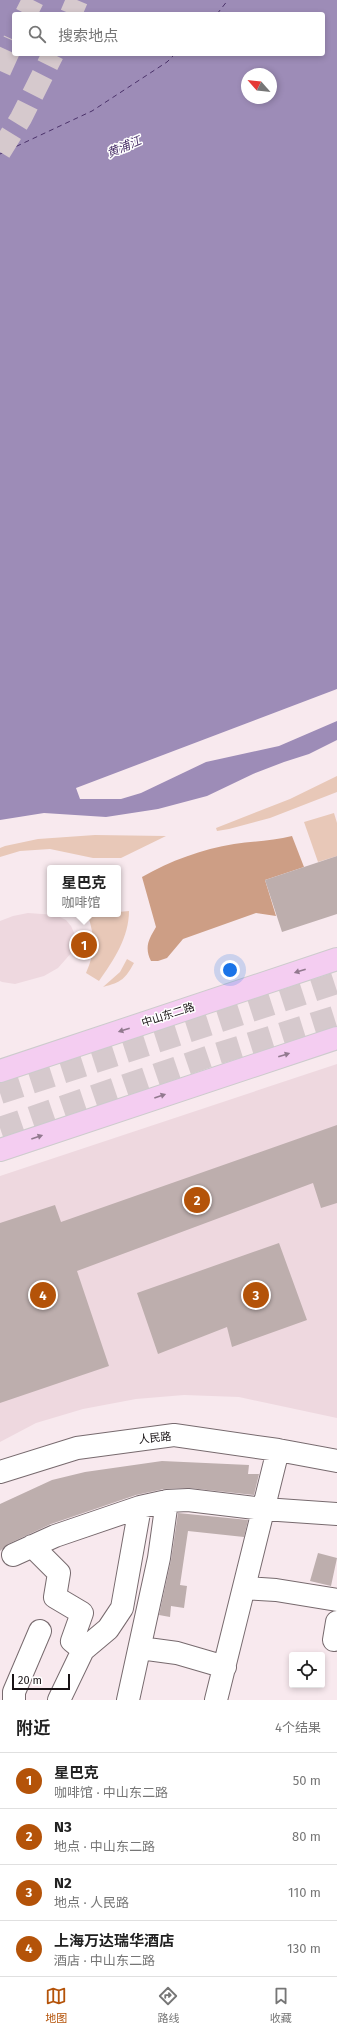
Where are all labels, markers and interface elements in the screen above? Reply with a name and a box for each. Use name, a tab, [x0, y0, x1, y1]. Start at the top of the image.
search box	[12, 12, 325, 56]
icon: search	[26, 23, 48, 45]
text: 搜索地点	[58, 27, 118, 45]
north arrow	[241, 68, 277, 104]
water label: 黄浦江	[105, 133, 145, 160]
popup	[47, 865, 121, 917]
text: 星巴克	[61, 874, 107, 892]
text: 咖啡馆	[61, 895, 101, 910]
pin: 1	[71, 930, 97, 960]
your location	[220, 960, 240, 980]
one-way arrow	[294, 969, 306, 975]
street label: 中山东二路	[140, 1000, 196, 1030]
one-way arrow	[117, 1027, 129, 1033]
one-way arrow	[278, 1052, 290, 1058]
one-way arrow	[155, 1093, 167, 1099]
one-way arrow	[31, 1134, 43, 1140]
pin: 2	[184, 1185, 210, 1215]
pin: 4	[30, 1280, 56, 1310]
pin: 3	[243, 1280, 269, 1310]
street label: 人民路	[138, 1430, 172, 1446]
map controls	[289, 1652, 325, 1688]
button: locate	[289, 1652, 325, 1688]
scale bar	[12, 1672, 70, 1691]
text: 20 m	[18, 1674, 42, 1687]
text: 附近	[16, 1718, 50, 1739]
text: 4个结果	[275, 1720, 321, 1735]
text: 星巴克	[54, 1764, 99, 1782]
text: 1	[26, 1773, 32, 1788]
text: 50 m	[293, 1773, 321, 1788]
text: 咖啡馆 · 中山东二路	[54, 1785, 168, 1800]
text: N3	[54, 1818, 72, 1836]
text: 2	[26, 1829, 32, 1844]
text: 80 m	[292, 1829, 321, 1844]
text: 地点 · 中山东二路	[54, 1839, 155, 1854]
text: N2	[54, 1874, 72, 1892]
text: 3	[26, 1885, 32, 1900]
text: 110 m	[288, 1885, 321, 1900]
text: 地点 · 人民路	[54, 1895, 129, 1910]
text: 上海万达瑞华酒店	[54, 1932, 174, 1950]
text: 4	[25, 1941, 33, 1956]
text: 130 m	[287, 1941, 321, 1956]
text: 酒店 · 中山东二路	[54, 1953, 155, 1968]
tab: 地图	[45, 1985, 67, 2025]
tab: 路线	[157, 1985, 179, 2025]
tab: 收藏	[270, 1985, 292, 2025]

